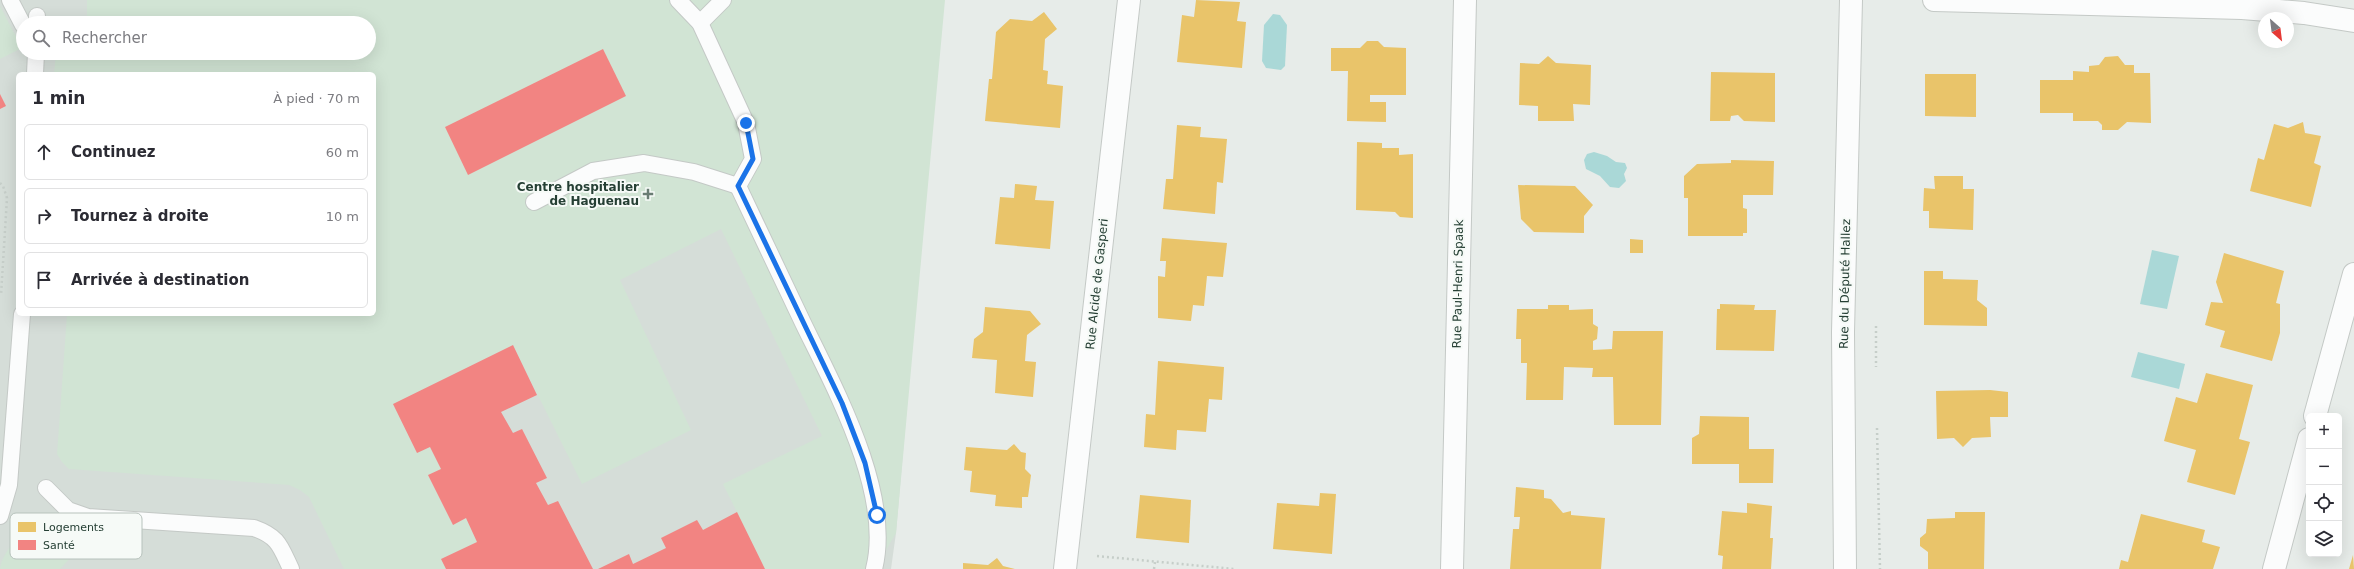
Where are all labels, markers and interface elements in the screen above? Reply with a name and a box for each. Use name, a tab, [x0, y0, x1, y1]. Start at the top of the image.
north arrow	[2258, 12, 2294, 48]
search box	[16, 16, 376, 60]
icon: search	[30, 27, 52, 49]
text: Rechercher	[62, 29, 147, 47]
text: 1 min	[32, 88, 85, 108]
text: À pied · 70 m	[273, 91, 360, 106]
route end	[737, 114, 755, 132]
icon: ahead	[33, 141, 55, 163]
text: Continuez	[71, 143, 156, 161]
text: 60 m	[326, 145, 359, 160]
place label: Centre hospitalier de Haguenau	[517, 180, 639, 208]
marker: Centre hospitalier de Haguenau	[642, 188, 654, 200]
icon: right	[33, 205, 55, 227]
text: Tournez à droite	[71, 207, 209, 225]
text: 10 m	[326, 209, 359, 224]
street label: Rue Alcide de Gasperi	[1083, 218, 1111, 350]
street label: Rue Paul-Henri Spaak	[1450, 219, 1466, 349]
street label: Rue du Député Hallez	[1837, 219, 1853, 349]
icon: arrive	[33, 269, 55, 291]
text: Arrivée à destination	[71, 271, 249, 289]
map controls	[2306, 413, 2342, 557]
button: +	[2306, 413, 2342, 449]
button: −	[2306, 449, 2342, 485]
button: locate	[2306, 485, 2342, 521]
route start	[868, 506, 886, 524]
legend	[10, 513, 142, 559]
text: Logements	[43, 521, 104, 534]
button: layers	[2306, 521, 2342, 557]
text: Santé	[43, 539, 75, 552]

